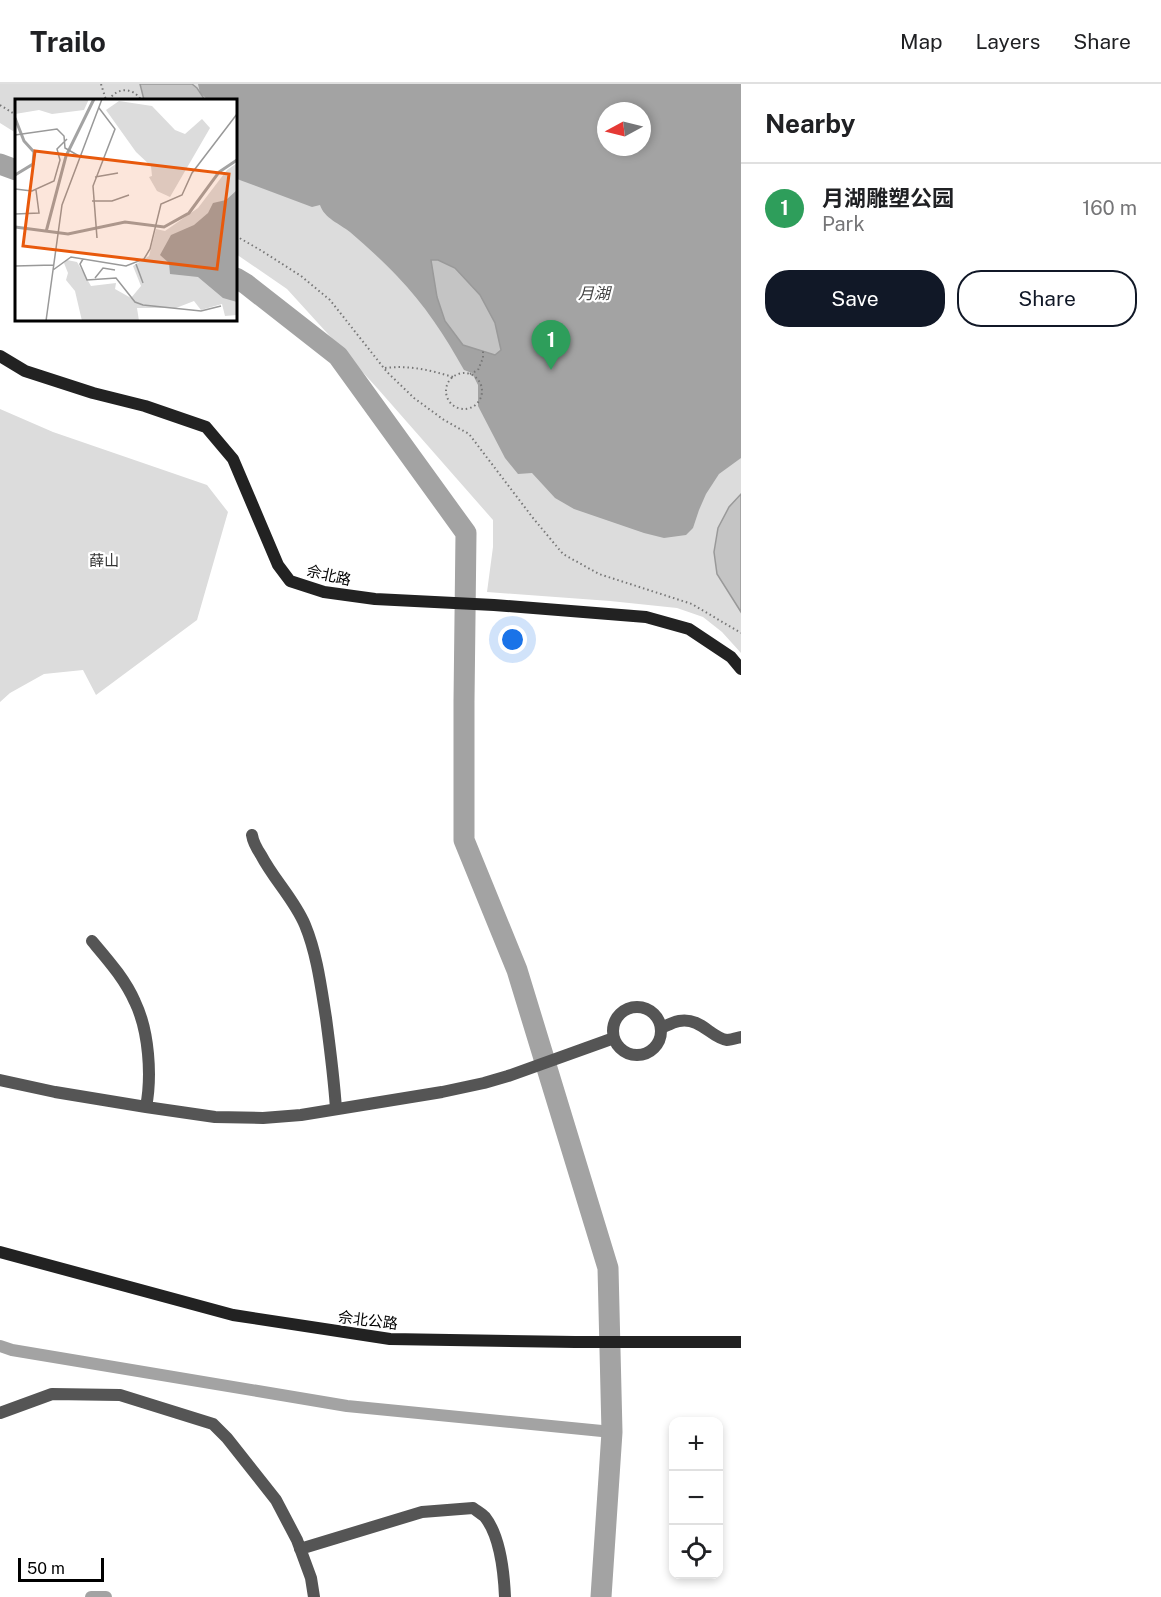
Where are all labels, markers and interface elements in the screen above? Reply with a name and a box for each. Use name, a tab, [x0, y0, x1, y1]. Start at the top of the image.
text: Trailo	[30, 25, 106, 58]
text: Map	[900, 29, 943, 54]
text: Layers	[976, 29, 1040, 54]
text: Share	[1073, 29, 1131, 54]
inset map	[15, 99, 237, 321]
north arrow	[597, 102, 651, 156]
text: Nearby	[765, 108, 855, 139]
text: 月湖雕塑公园	[822, 185, 954, 211]
text: 1	[780, 196, 789, 220]
text: 160 m	[1082, 196, 1137, 220]
text: Park	[822, 212, 865, 236]
button: Save	[765, 270, 945, 327]
button: Share	[957, 270, 1137, 327]
water label: 月湖	[578, 284, 613, 303]
pin: 1	[532, 320, 570, 370]
park label: 薛山	[89, 552, 119, 569]
street label: 佘北路	[305, 562, 353, 588]
your location	[498, 625, 527, 654]
street label: 佘北公路	[337, 1308, 399, 1332]
map controls	[669, 1417, 723, 1579]
button: +	[669, 1417, 723, 1471]
button: −	[669, 1471, 723, 1525]
button: locate	[669, 1525, 723, 1579]
scale bar	[18, 1555, 104, 1582]
text: 50 m	[27, 1559, 65, 1578]

